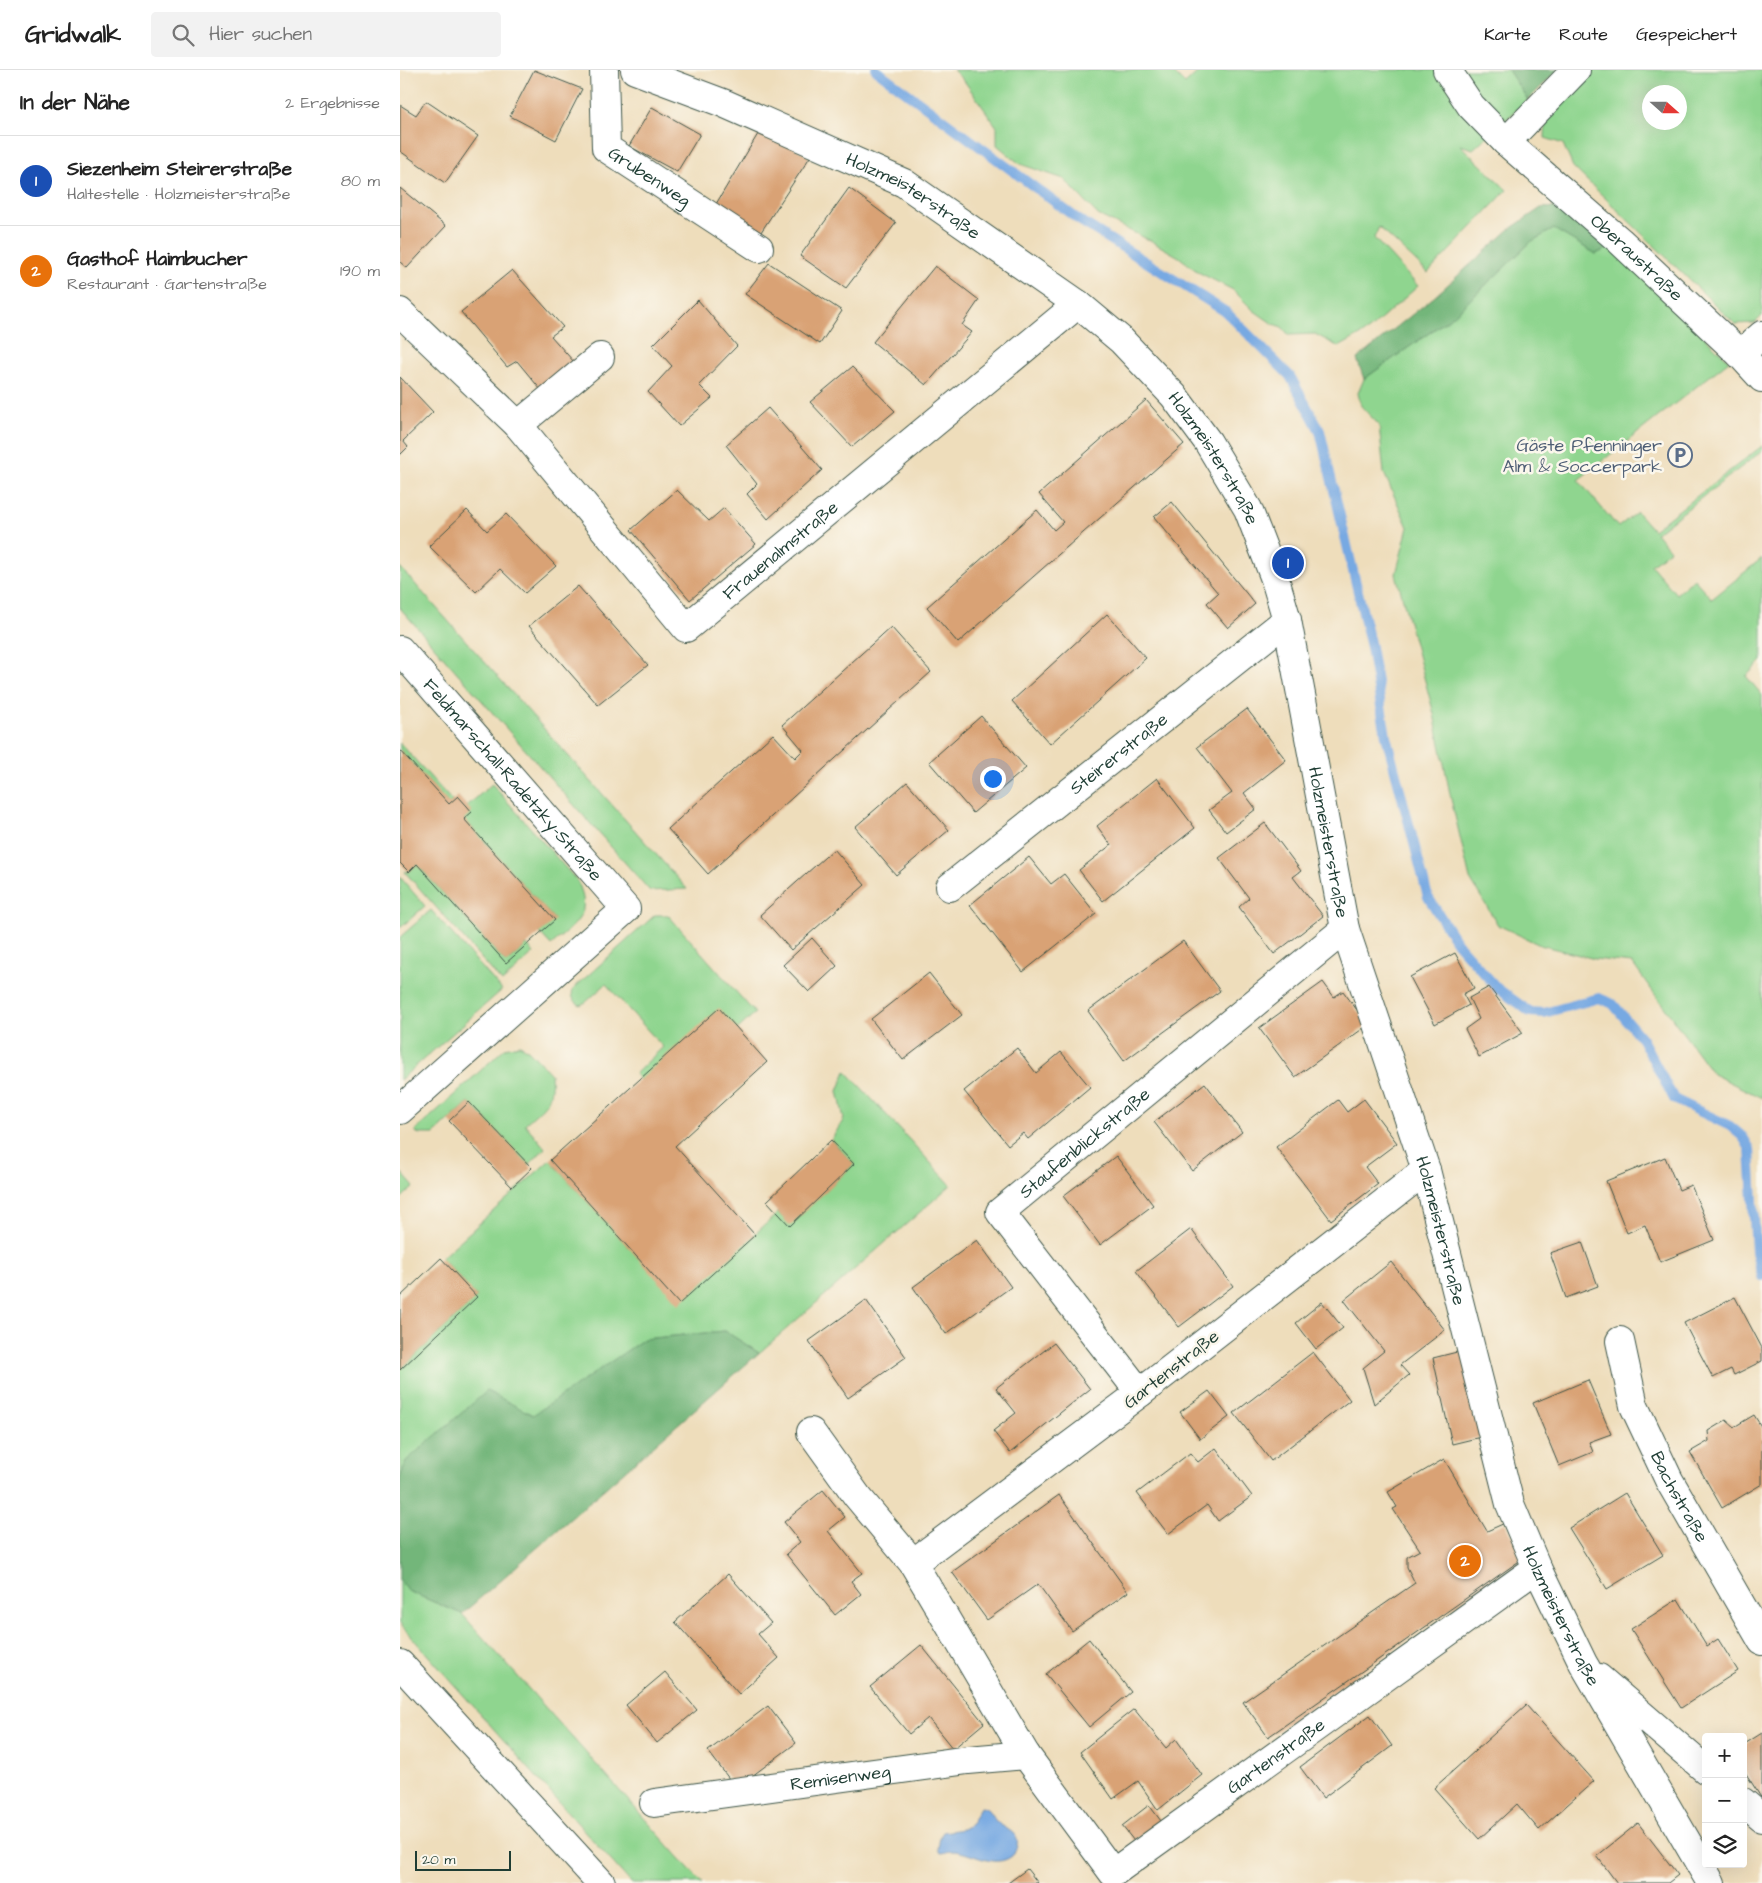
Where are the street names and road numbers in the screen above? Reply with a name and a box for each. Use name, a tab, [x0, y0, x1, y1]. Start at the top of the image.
street label: Grubenweg	[603, 141, 695, 214]
street label: Holzmeisterstraße	[842, 147, 986, 246]
street label: Oberaustraße	[1585, 209, 1689, 307]
street label: Holzmeisterstraße	[1162, 387, 1265, 528]
street label: Frauenalmstraße	[717, 495, 844, 606]
street label: Feldmarschall-Radetzky-Straße	[417, 673, 608, 887]
street label: Steirerstraße	[1064, 707, 1173, 801]
street label: Holzmeisterstraße	[1302, 765, 1355, 920]
street label: Staufenblickstraße	[1014, 1082, 1156, 1204]
street label: Holzmeisterstraße	[1409, 1153, 1472, 1308]
street label: Gartenstraße	[1118, 1324, 1225, 1415]
street label: Bachstraße	[1644, 1447, 1714, 1547]
street label: Holzmeisterstraße	[1516, 1542, 1606, 1691]
street label: Gartenstraße	[1222, 1712, 1330, 1800]
street label: Remisenweg	[789, 1759, 892, 1797]

